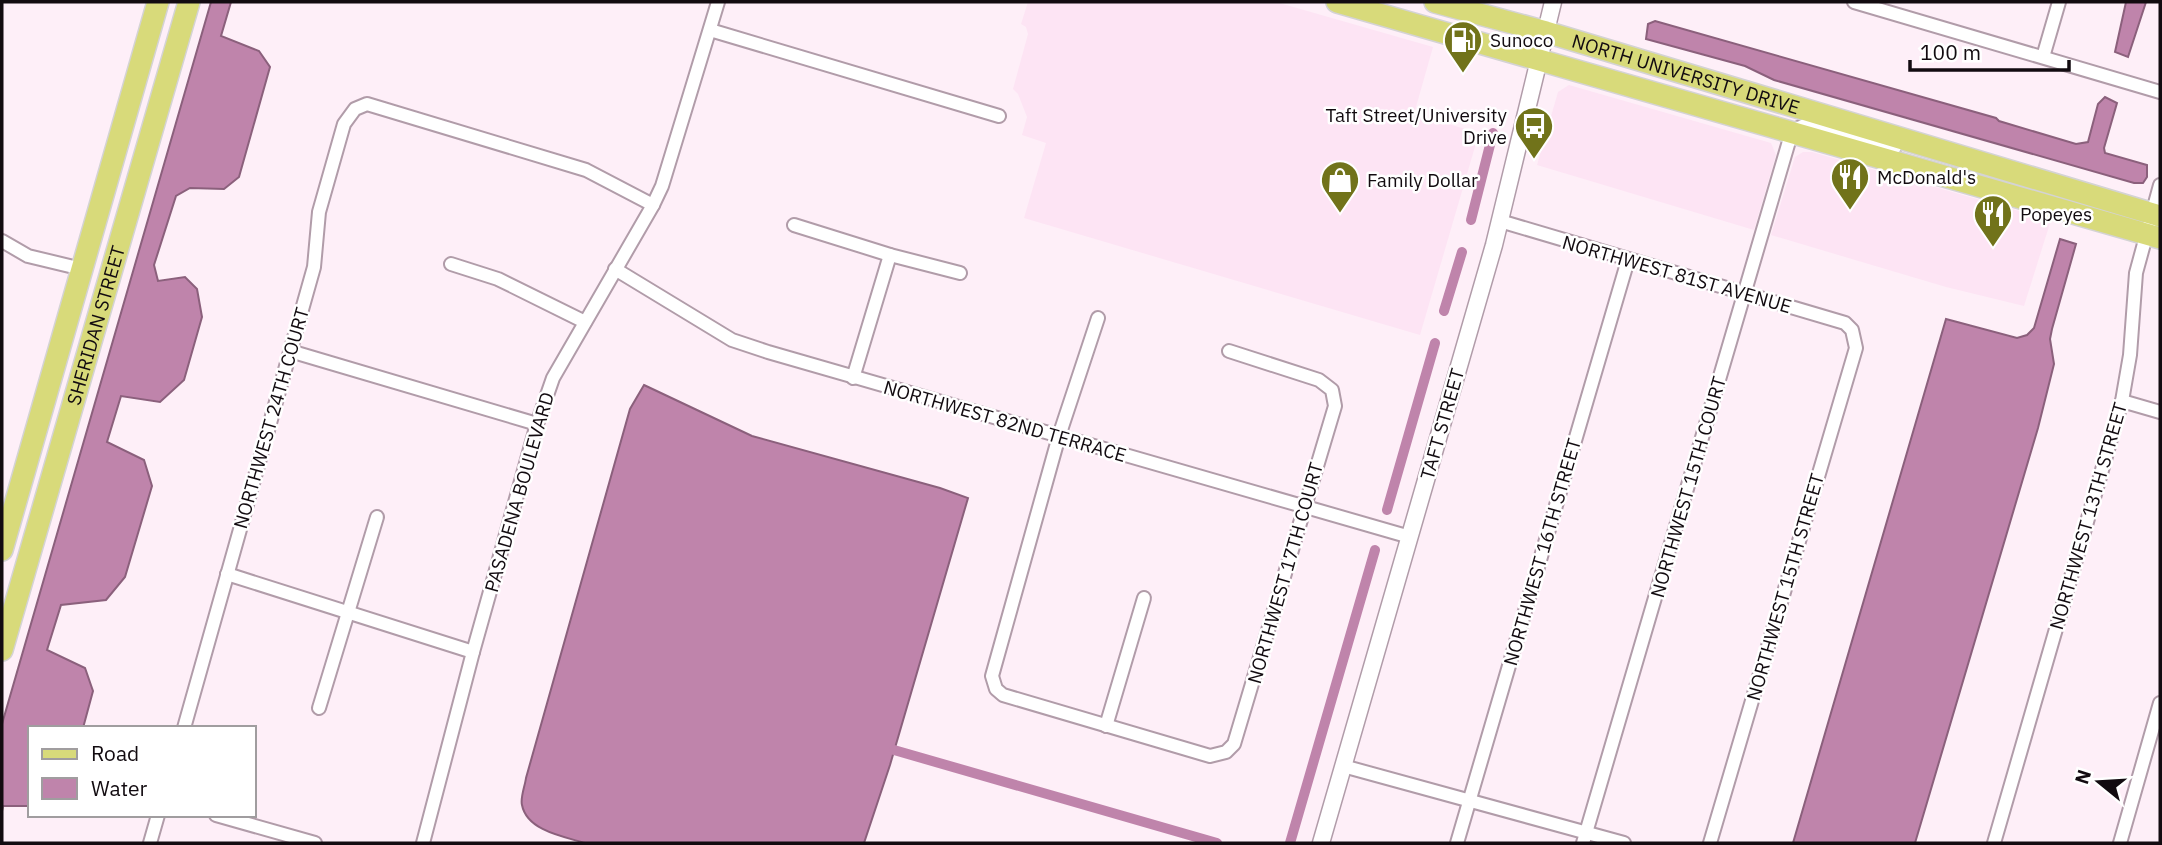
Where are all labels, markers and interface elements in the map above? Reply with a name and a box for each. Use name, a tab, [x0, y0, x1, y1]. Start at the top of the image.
fuel station icon: Sunoco	[1442, 19, 1484, 74]
place label: Sunoco	[1490, 28, 1553, 52]
street label: NORTH UNIVERSITY DRIVE	[1569, 28, 1803, 119]
scale bar	[1910, 28, 2069, 72]
text: 100 m	[1920, 38, 1981, 66]
place label: Taft Street/University Drive	[1325, 103, 1508, 149]
bus stop icon: Taft Street/University Drive	[1513, 105, 1555, 160]
restaurant icon: McDonald's	[1829, 156, 1871, 211]
shop icon: Family Dollar	[1319, 159, 1361, 214]
place label: McDonald's	[1877, 165, 1976, 189]
place label: Family Dollar	[1367, 168, 1478, 192]
restaurant icon: Popeyes	[1972, 193, 2014, 248]
place label: Popeyes	[2020, 202, 2092, 226]
street label: NORTHWEST 81ST AVENUE	[1560, 230, 1794, 318]
street label: SHERIDAN STREET	[61, 243, 130, 408]
street label: NORTHWEST 24TH COURT	[228, 304, 314, 531]
street label: TAFT STREET	[1415, 365, 1469, 482]
street label: NORTHWEST 15TH COURT	[1645, 373, 1731, 600]
street label: NORTHWEST 82ND TERRACE	[881, 375, 1129, 467]
street label: PASADENA BOULEVARD	[479, 389, 559, 595]
street label: NORTHWEST 13TH STREET	[2044, 399, 2132, 632]
street label: NORTHWEST 16TH STREET	[1498, 435, 1586, 668]
street label: NORTHWEST 17TH COURT	[1242, 459, 1328, 686]
street label: NORTHWEST 15TH STREET	[1741, 470, 1829, 703]
legend	[28, 726, 256, 817]
text: Road	[91, 739, 139, 767]
north arrow	[2064, 747, 2134, 817]
text: N	[2069, 766, 2096, 787]
text: Water	[91, 774, 148, 802]

